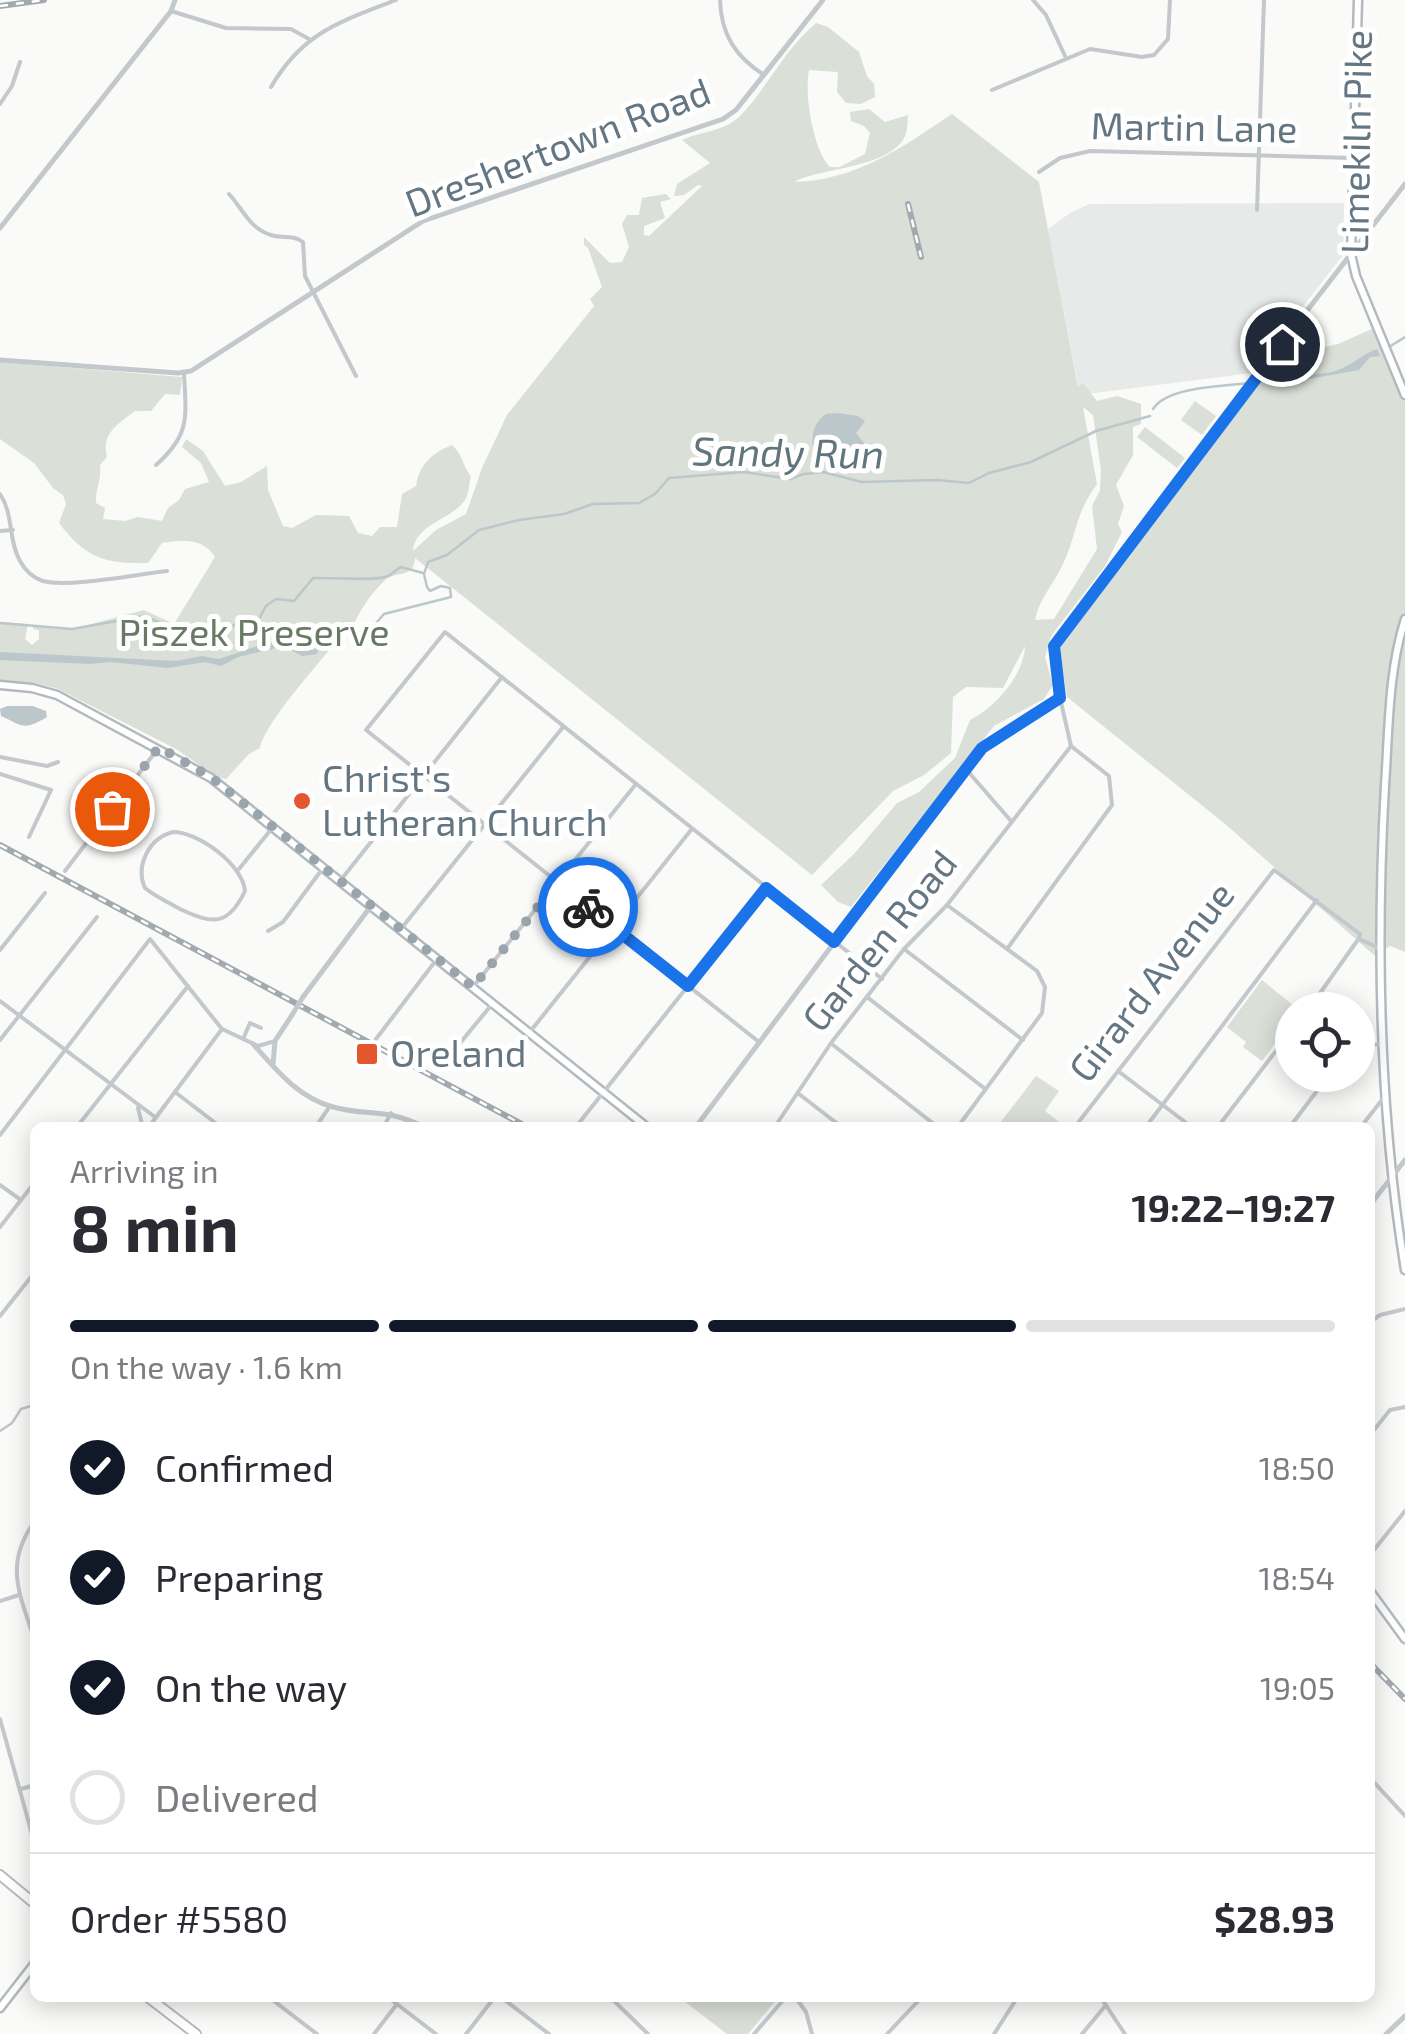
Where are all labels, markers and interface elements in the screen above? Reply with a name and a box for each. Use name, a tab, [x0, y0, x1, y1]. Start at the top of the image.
street label: Limekiln Pike	[1330, 29, 1380, 254]
street label: Dreshertown Road	[398, 67, 716, 225]
street label: Martin Lane	[1090, 101, 1298, 151]
pin	[1240, 302, 1325, 387]
icon: home	[1255, 317, 1310, 372]
water label: Sandy Run	[692, 425, 885, 478]
park label: Piszek Preserve	[118, 608, 390, 654]
place label: Christ's Lutheran Church	[322, 754, 608, 844]
pin	[70, 767, 155, 852]
icon: bag	[85, 782, 140, 837]
marker: Christ's Lutheran Church	[291, 790, 313, 812]
street label: Garden Road	[791, 840, 965, 1040]
courier	[538, 857, 638, 957]
street label: Girard Avenue	[1058, 872, 1243, 1090]
icon: bike	[561, 880, 616, 935]
map controls	[1275, 992, 1375, 1092]
button: locate	[1275, 992, 1375, 1092]
place label: Oreland	[390, 1029, 527, 1075]
marker: Oreland	[354, 1041, 380, 1067]
text: Arriving in	[70, 1151, 219, 1189]
text: 19:22–19:27	[1131, 1184, 1335, 1230]
text: 8 min	[70, 1187, 239, 1265]
text: On the way · 1.6 km	[70, 1347, 343, 1385]
icon: check	[70, 1440, 125, 1495]
text: Confirmed	[155, 1444, 334, 1490]
text: 18:50	[1259, 1448, 1335, 1486]
icon: check	[70, 1550, 125, 1605]
text: Preparing	[155, 1554, 323, 1600]
text: 18:54	[1258, 1558, 1335, 1596]
icon: check	[70, 1660, 125, 1715]
text: On the way	[155, 1664, 347, 1710]
text: 19:05	[1260, 1668, 1335, 1706]
text: Delivered	[155, 1774, 319, 1820]
text: Order #5580	[70, 1895, 288, 1941]
text: $28.93	[1214, 1895, 1335, 1941]

